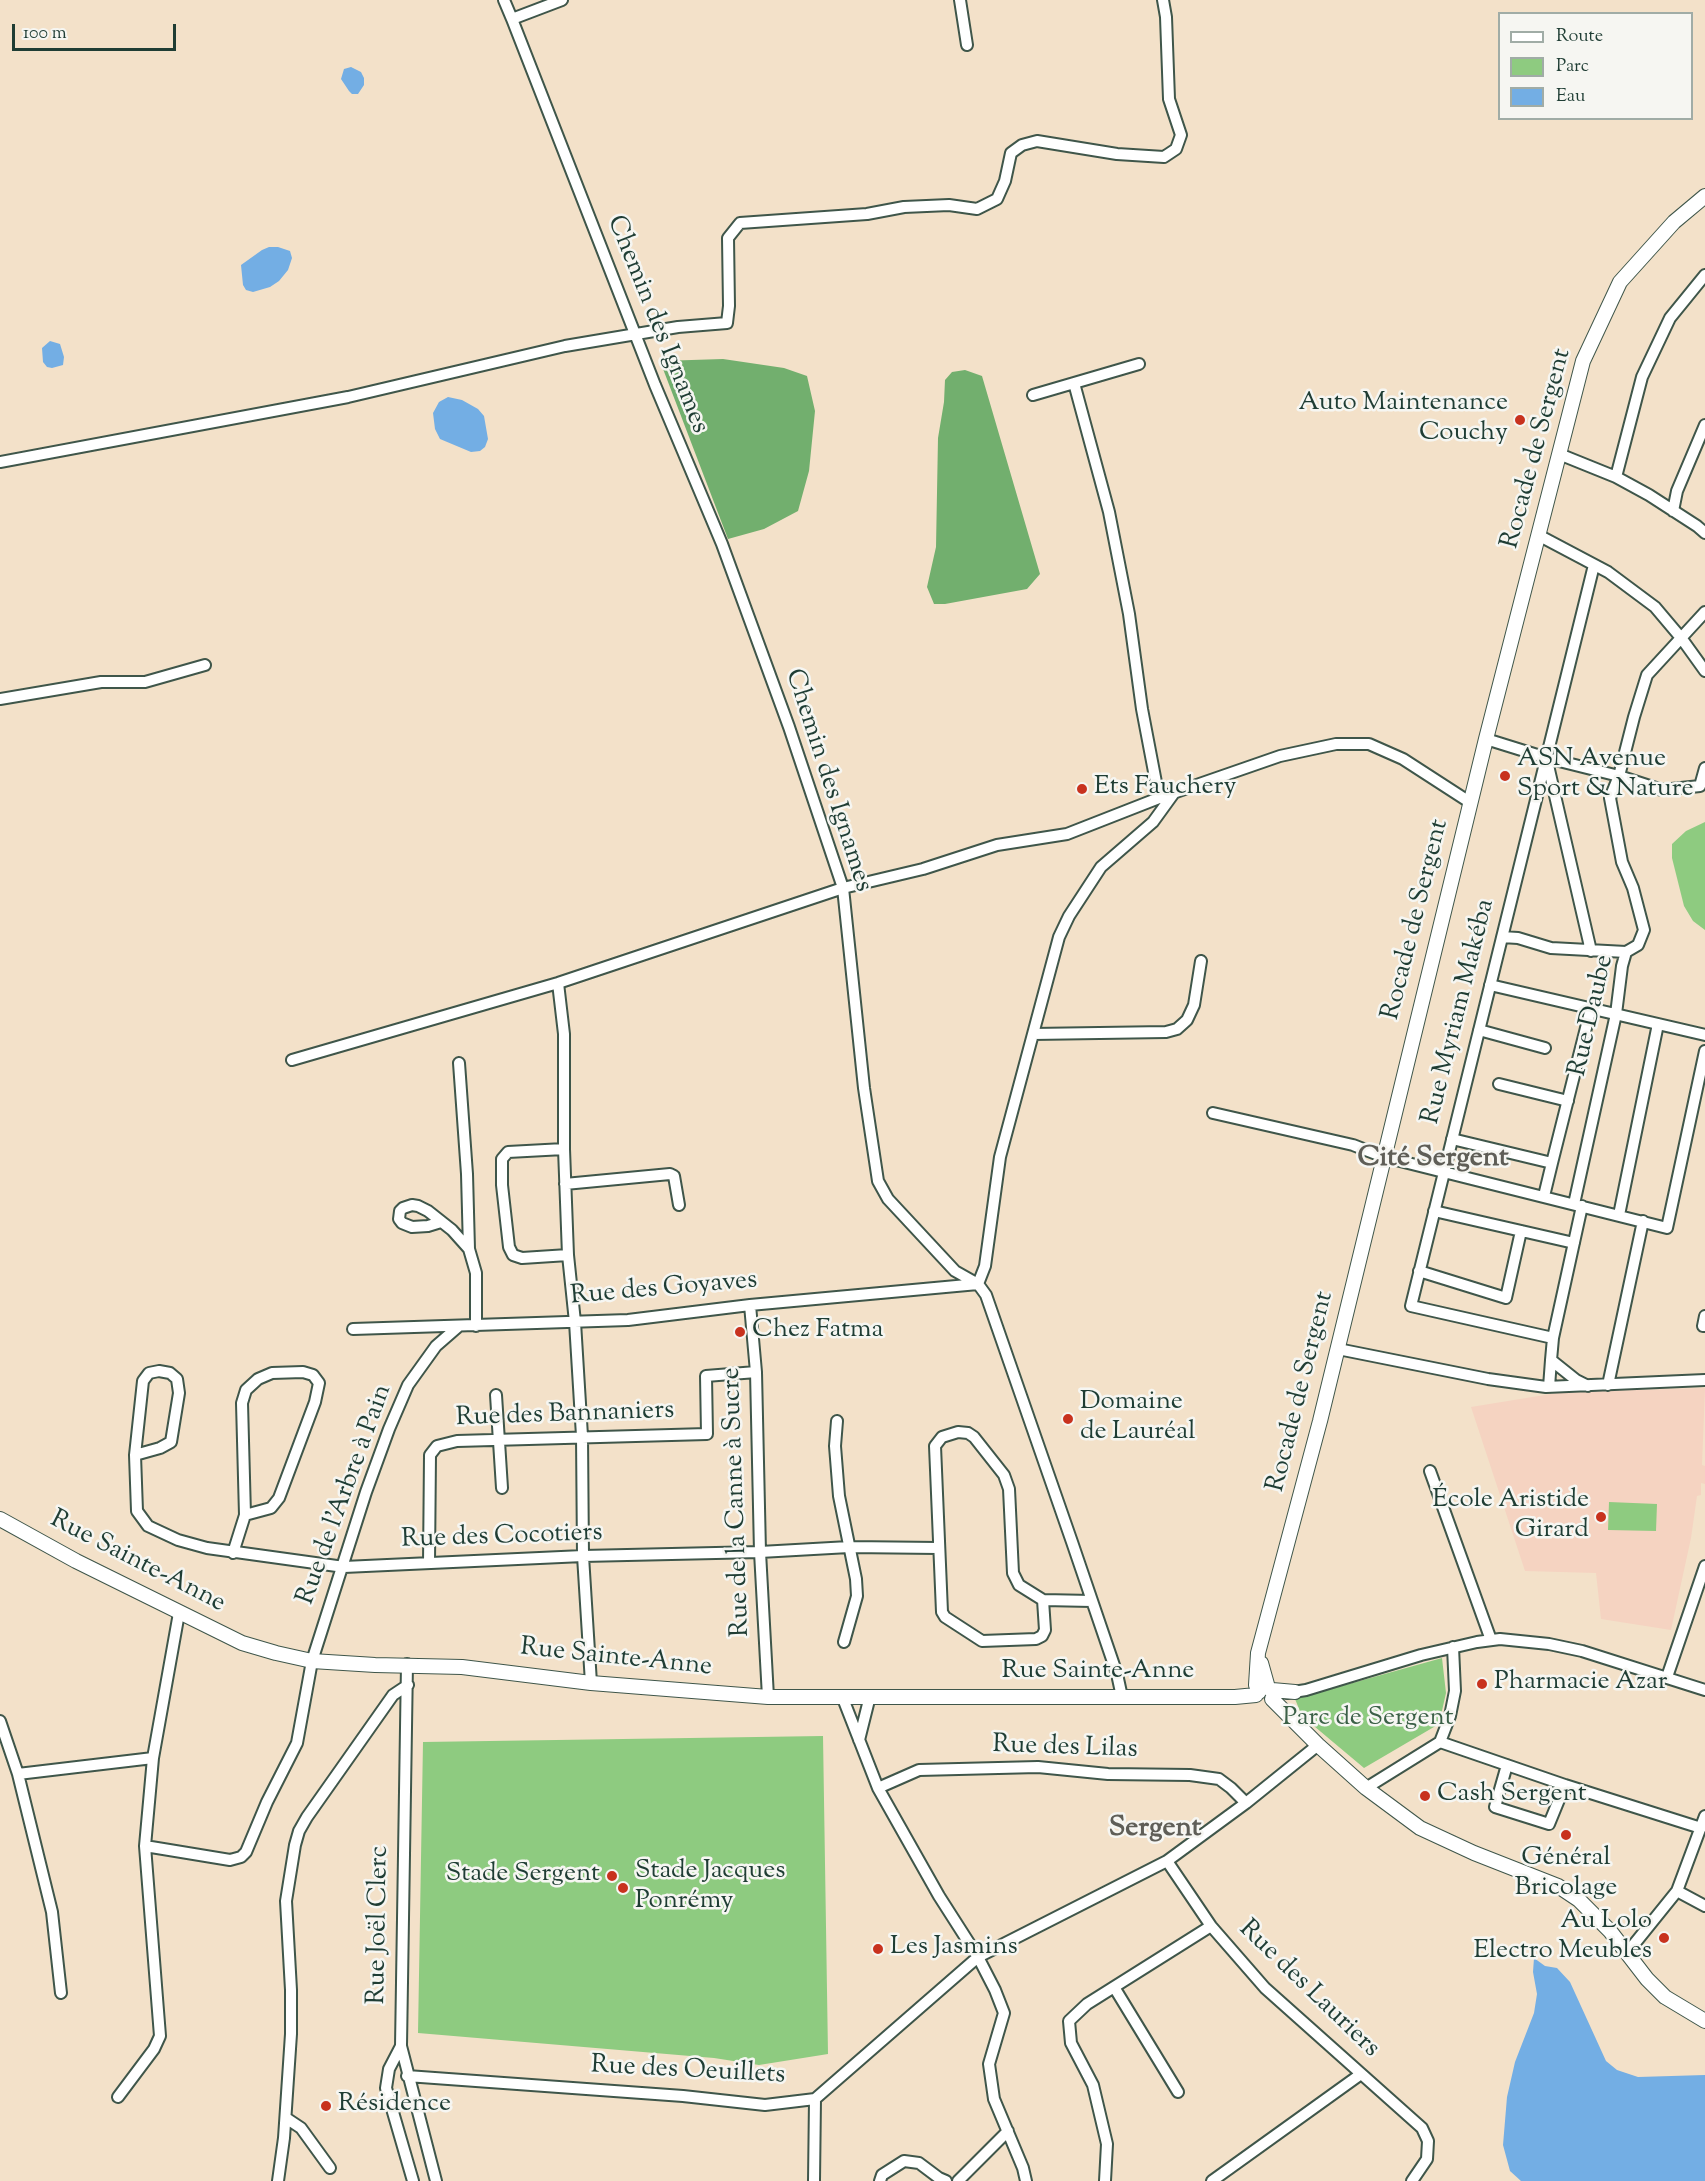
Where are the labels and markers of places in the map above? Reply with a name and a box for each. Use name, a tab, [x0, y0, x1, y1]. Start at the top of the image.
place label: Auto Maintenance Couchy	[1298, 389, 1508, 450]
marker: Auto Maintenance Couchy	[1513, 413, 1527, 427]
place label: ASN Avenue Sport & Nature	[1517, 745, 1694, 806]
marker: ASN Avenue Sport & Nature	[1498, 769, 1512, 783]
place label: Ets Fauchery	[1094, 773, 1236, 805]
marker: Ets Fauchery	[1075, 782, 1089, 796]
place label: Chez Fatma	[752, 1316, 884, 1348]
marker: Chez Fatma	[733, 1325, 747, 1339]
place label: Domaine de Lauréal	[1080, 1388, 1195, 1450]
marker: Domaine de Lauréal	[1061, 1412, 1075, 1426]
place label: École Aristide Girard	[1432, 1486, 1589, 1548]
marker: École Aristide Girard	[1594, 1510, 1608, 1524]
place label: Pharmacie Azar	[1494, 1668, 1667, 1700]
marker: Pharmacie Azar	[1475, 1677, 1489, 1691]
place label: Cash Sergent	[1437, 1780, 1587, 1812]
marker: Cash Sergent	[1418, 1789, 1432, 1803]
marker: Général Bricolage	[1559, 1828, 1573, 1842]
place label: Général Bricolage	[1515, 1844, 1617, 1906]
place label: Stade Jacques Ponrémy	[635, 1857, 786, 1918]
place label: Stade Sergent	[446, 1860, 600, 1892]
marker: Stade Sergent	[605, 1869, 619, 1883]
marker: Stade Jacques Ponrémy	[616, 1881, 630, 1895]
place label: Au Lolo Electro Meubles	[1473, 1907, 1652, 1968]
marker: Au Lolo Electro Meubles	[1657, 1931, 1671, 1945]
place label: Les Jasmins	[890, 1933, 1018, 1965]
marker: Les Jasmins	[871, 1942, 885, 1956]
place label: Résidence	[338, 2090, 451, 2122]
marker: Résidence	[319, 2099, 333, 2113]

